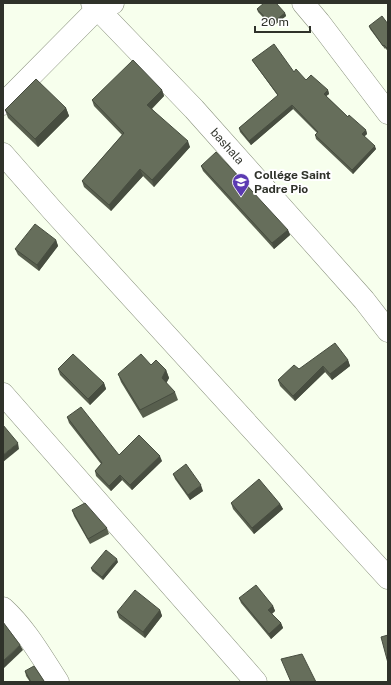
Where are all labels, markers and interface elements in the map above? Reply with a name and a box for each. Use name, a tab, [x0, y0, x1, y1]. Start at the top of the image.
scale bar	[255, 8, 310, 34]
text: 20 m	[261, 15, 289, 29]
street label: bashala	[207, 125, 247, 167]
place label: Collége Saint Padre Pio	[254, 168, 331, 196]
school or university icon: Collége Saint Padre Pio	[231, 172, 251, 197]

